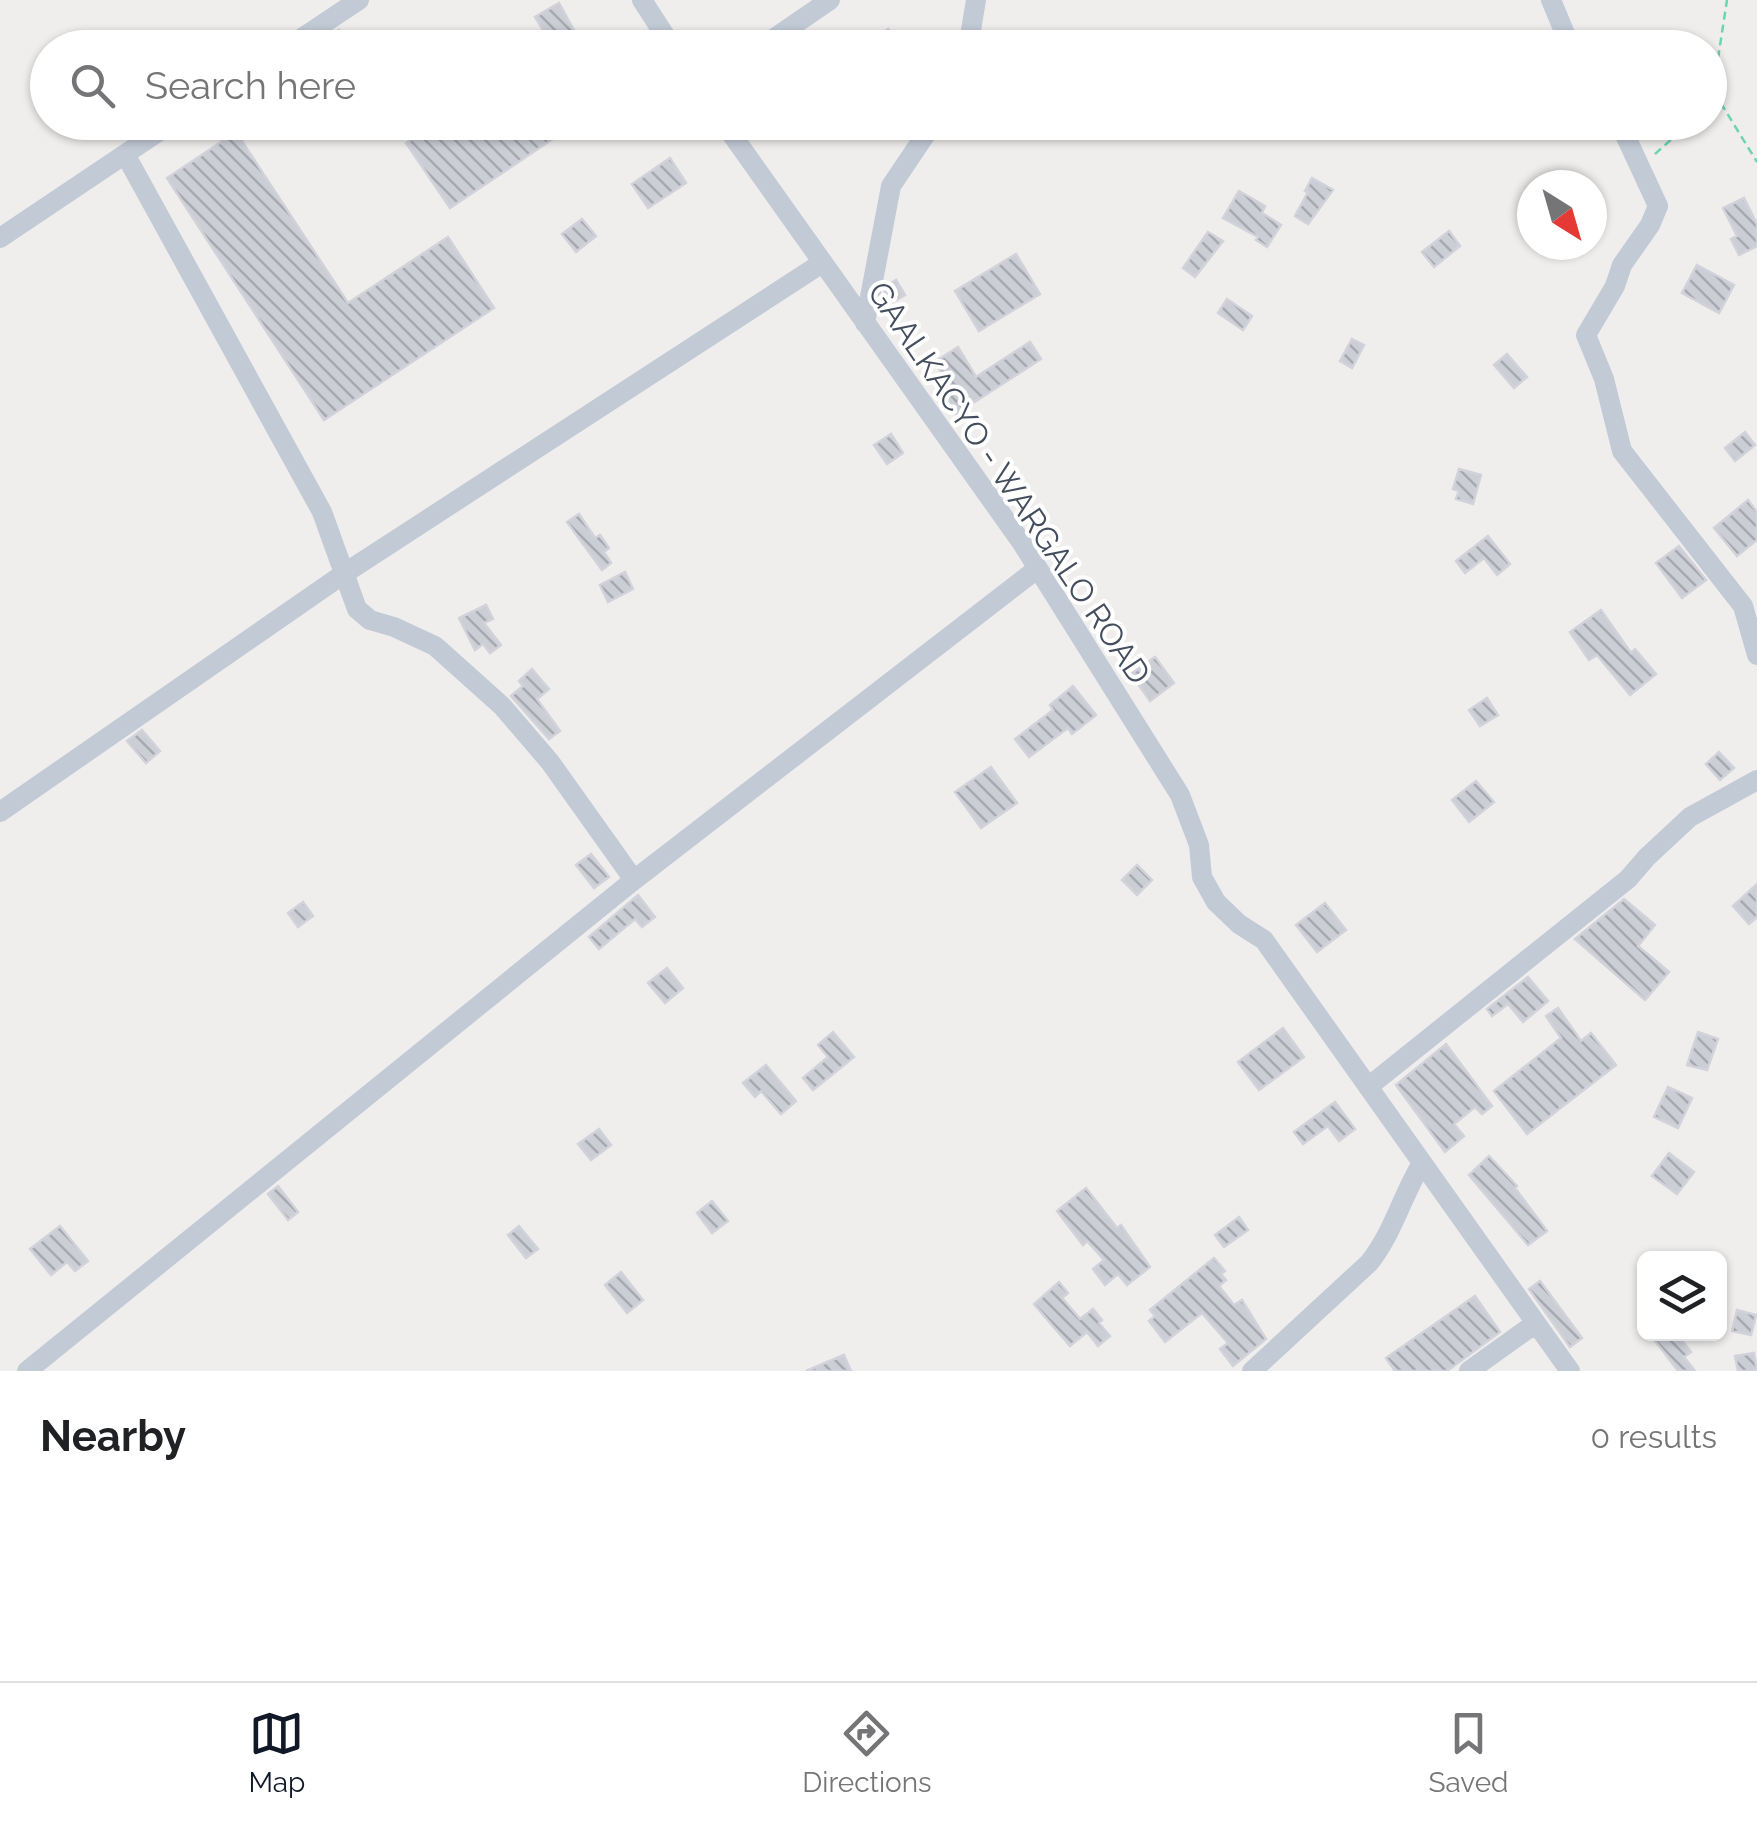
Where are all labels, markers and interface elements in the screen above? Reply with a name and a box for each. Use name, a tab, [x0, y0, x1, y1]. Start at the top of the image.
search box	[30, 30, 1727, 140]
icon: search	[65, 58, 120, 113]
text: Search here	[145, 63, 356, 108]
north arrow	[1517, 170, 1607, 260]
street label: GAALKACYO - WARGALO ROAD	[861, 275, 1158, 691]
map controls	[1637, 1251, 1727, 1341]
button: layers	[1637, 1251, 1727, 1341]
text: Nearby	[40, 1412, 186, 1461]
text: 0 results	[1590, 1418, 1717, 1455]
tab: Map	[248, 1706, 305, 1799]
tab: Directions	[802, 1706, 932, 1799]
tab: Saved	[1428, 1706, 1509, 1799]

